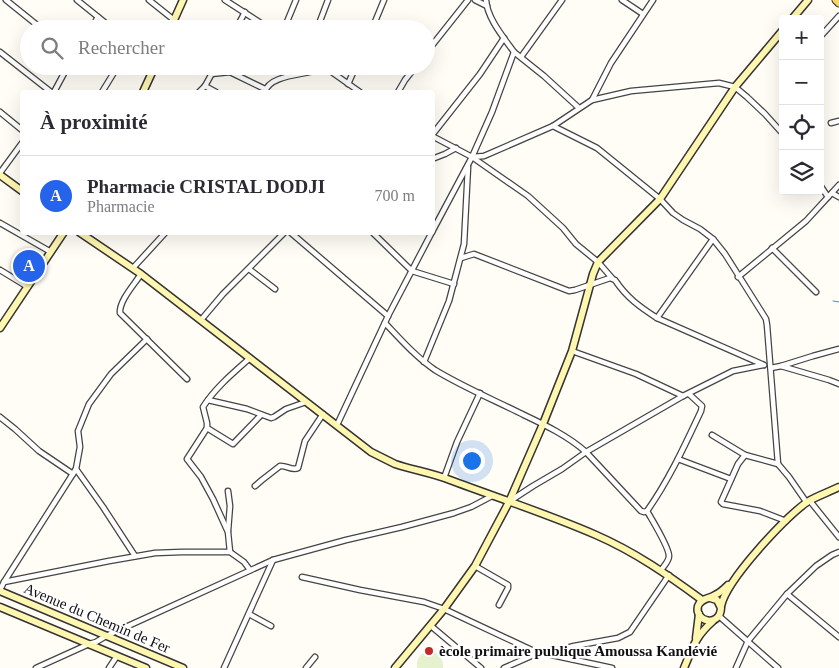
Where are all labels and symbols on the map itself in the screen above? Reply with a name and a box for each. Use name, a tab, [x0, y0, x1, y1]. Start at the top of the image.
pin: A	[13, 247, 45, 285]
your location	[459, 448, 485, 474]
street label: Avenue du Chemin de Fer	[22, 580, 172, 656]
place label: ècole primaire publique Amoussa Kandévié	[439, 643, 717, 659]
marker: ècole primaire publique Amoussa Kandévié	[423, 645, 435, 657]

